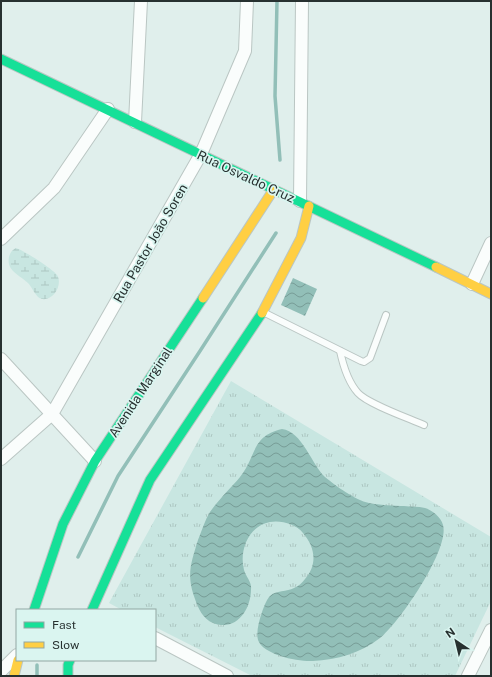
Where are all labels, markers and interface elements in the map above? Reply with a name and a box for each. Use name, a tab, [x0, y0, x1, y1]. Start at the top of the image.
street label: Rua Osvaldo Cruz	[195, 147, 297, 206]
street label: Rua Pastor João Soren	[110, 181, 191, 305]
street label: Avenida Marginal	[106, 344, 175, 440]
legend	[16, 609, 156, 661]
text: Fast	[52, 618, 77, 632]
north arrow	[436, 621, 476, 661]
text: N	[443, 625, 457, 640]
text: Slow	[52, 638, 80, 652]

